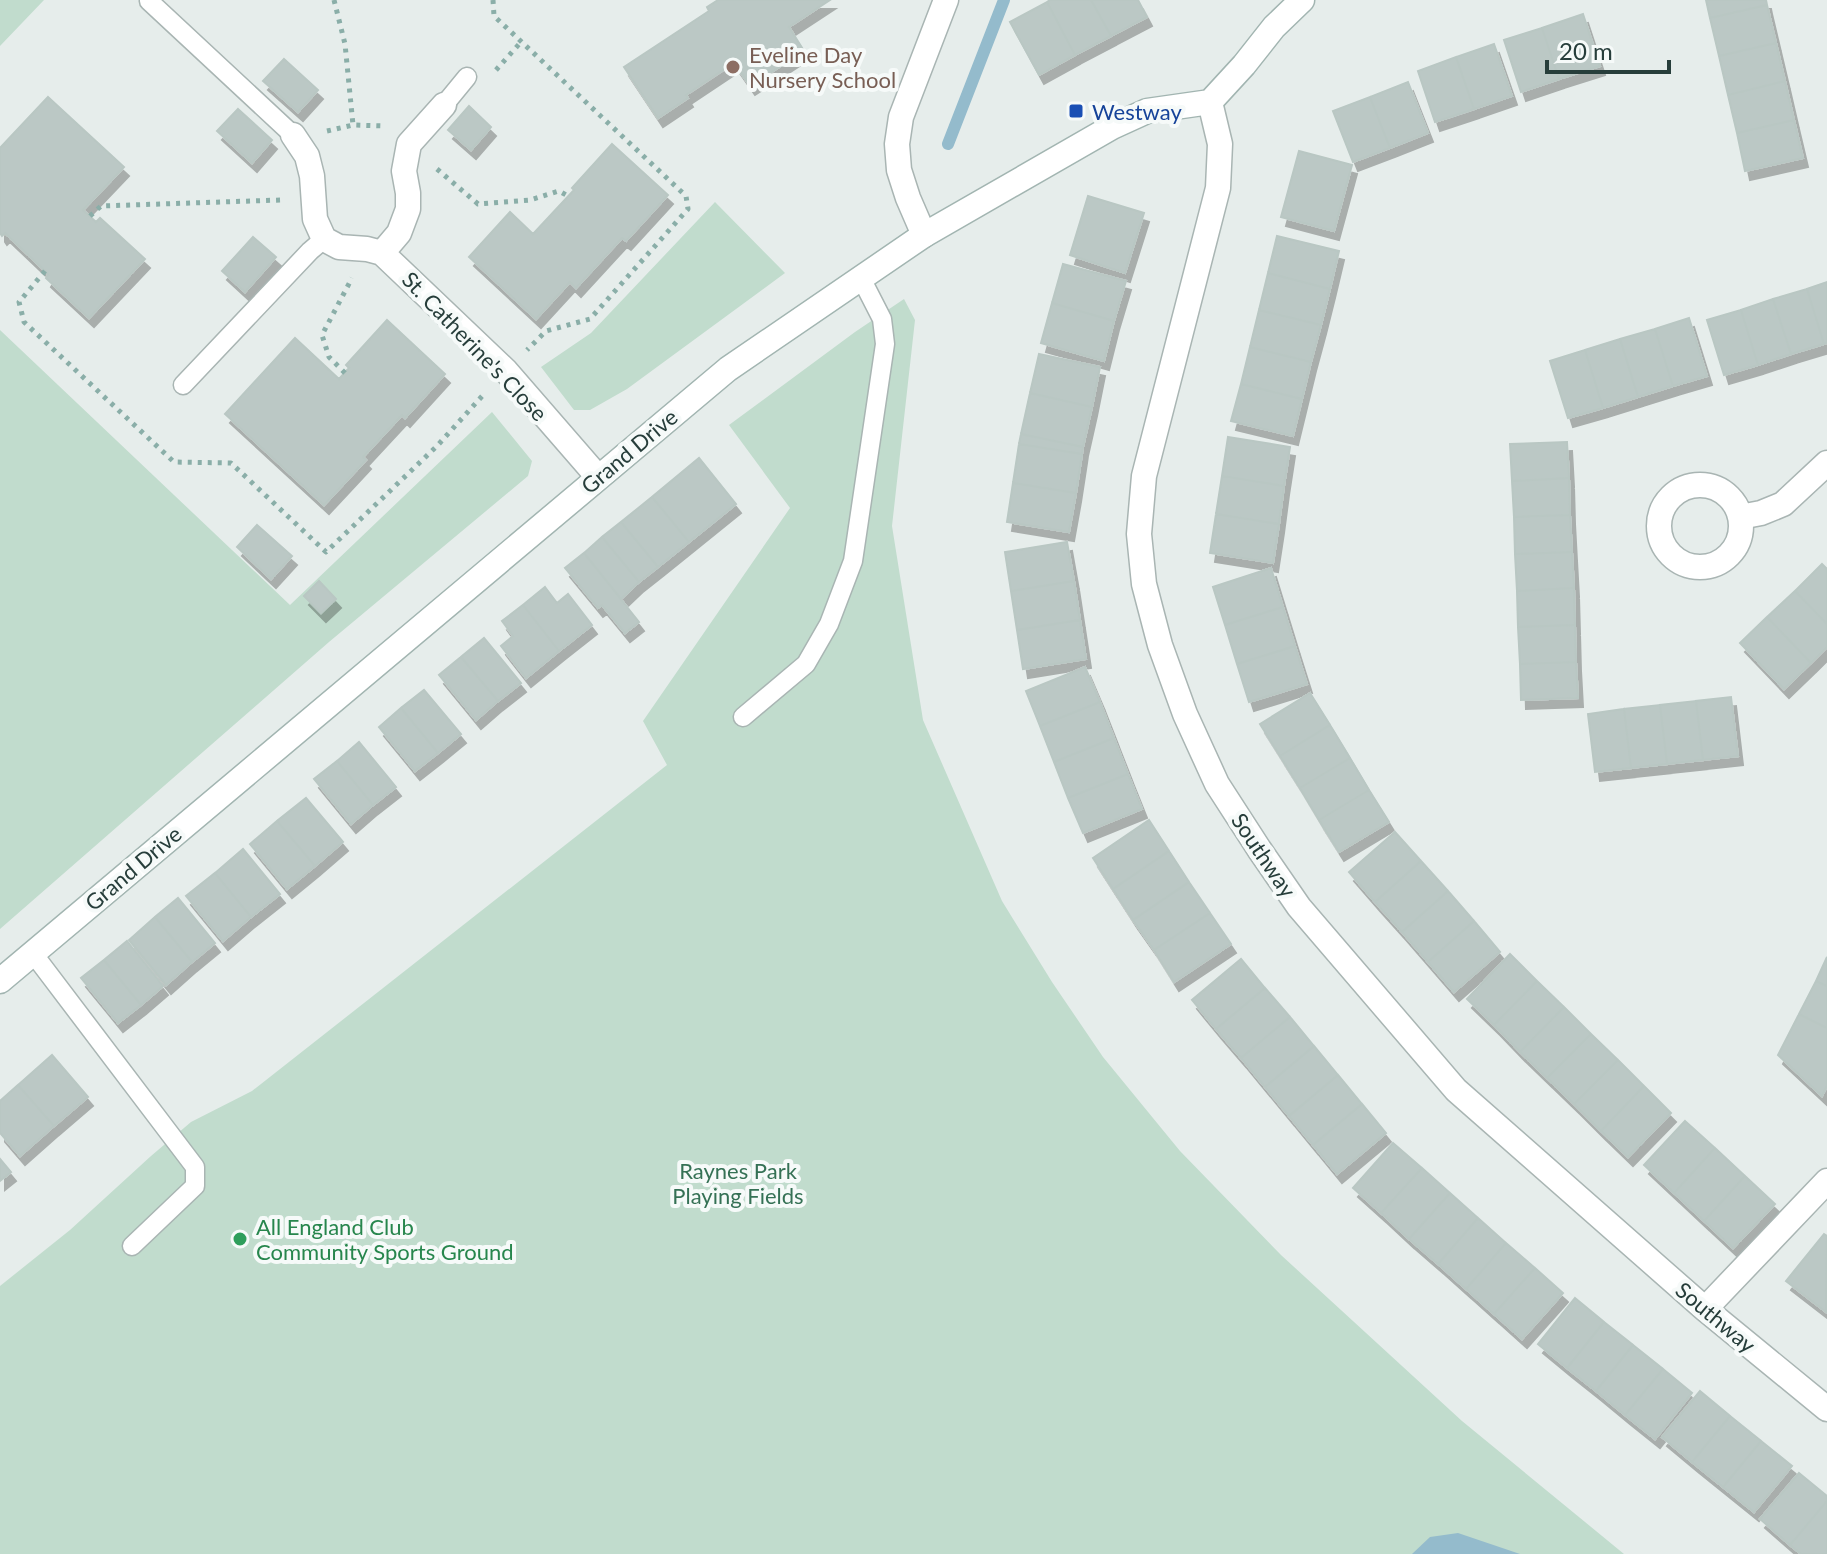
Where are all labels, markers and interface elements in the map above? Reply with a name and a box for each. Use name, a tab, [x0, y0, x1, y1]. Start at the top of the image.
scale bar	[1547, 24, 1669, 74]
text: 20 m	[1559, 36, 1613, 65]
place label: Eveline Day Nursery School	[749, 41, 896, 93]
marker: Eveline Day Nursery School	[724, 58, 742, 76]
place label: Westway	[1092, 98, 1182, 125]
marker: Westway	[1067, 102, 1085, 120]
street label: St. Catherine's Close	[397, 266, 553, 426]
street label: Grand Drive	[575, 403, 683, 499]
street label: Southway	[1226, 808, 1302, 903]
street label: Grand Drive	[79, 820, 187, 916]
park label: Raynes Park Playing Fields	[672, 1157, 804, 1209]
place label: All England Club Community Sports Ground	[256, 1213, 514, 1265]
marker: All England Club Community Sports Ground	[231, 1230, 249, 1248]
street label: Southway	[1671, 1276, 1762, 1359]

